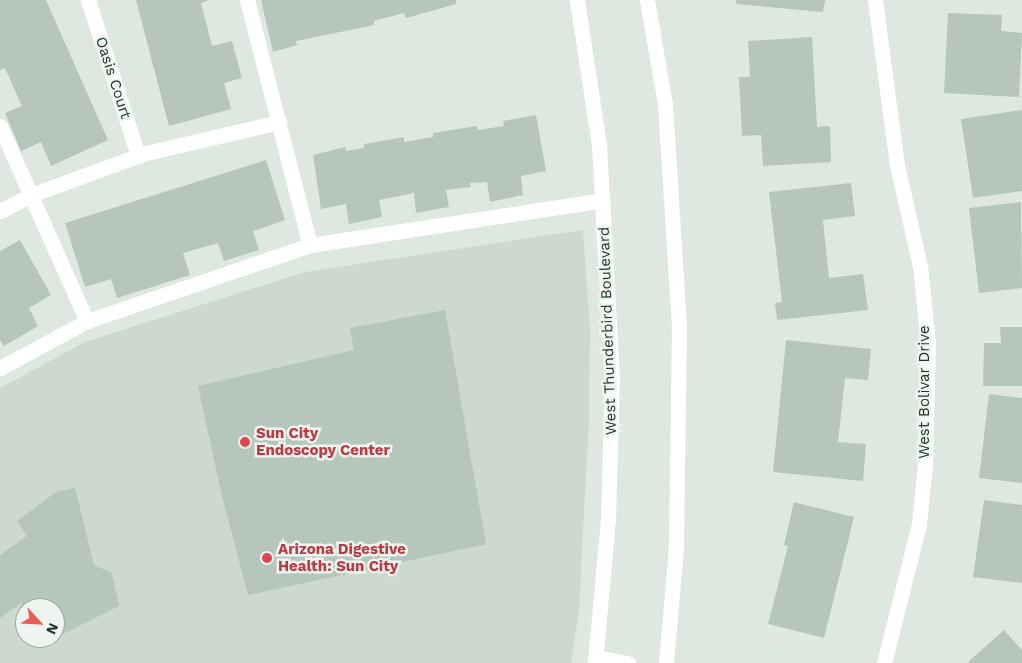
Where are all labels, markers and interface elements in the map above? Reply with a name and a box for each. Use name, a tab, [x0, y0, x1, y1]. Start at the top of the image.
street label: Oasis Court	[91, 35, 135, 121]
street label: West Thunderbird Boulevard	[595, 226, 621, 436]
street label: West Bolivar Drive	[916, 325, 934, 459]
place label: Sun City Endoscopy Center	[256, 424, 390, 459]
marker: Sun City Endoscopy Center	[238, 435, 252, 449]
place label: Arizona Digestive Health: Sun City	[278, 540, 406, 575]
marker: Arizona Digestive Health: Sun City	[260, 551, 274, 565]
north arrow	[15, 598, 65, 648]
text: N	[43, 621, 62, 637]

